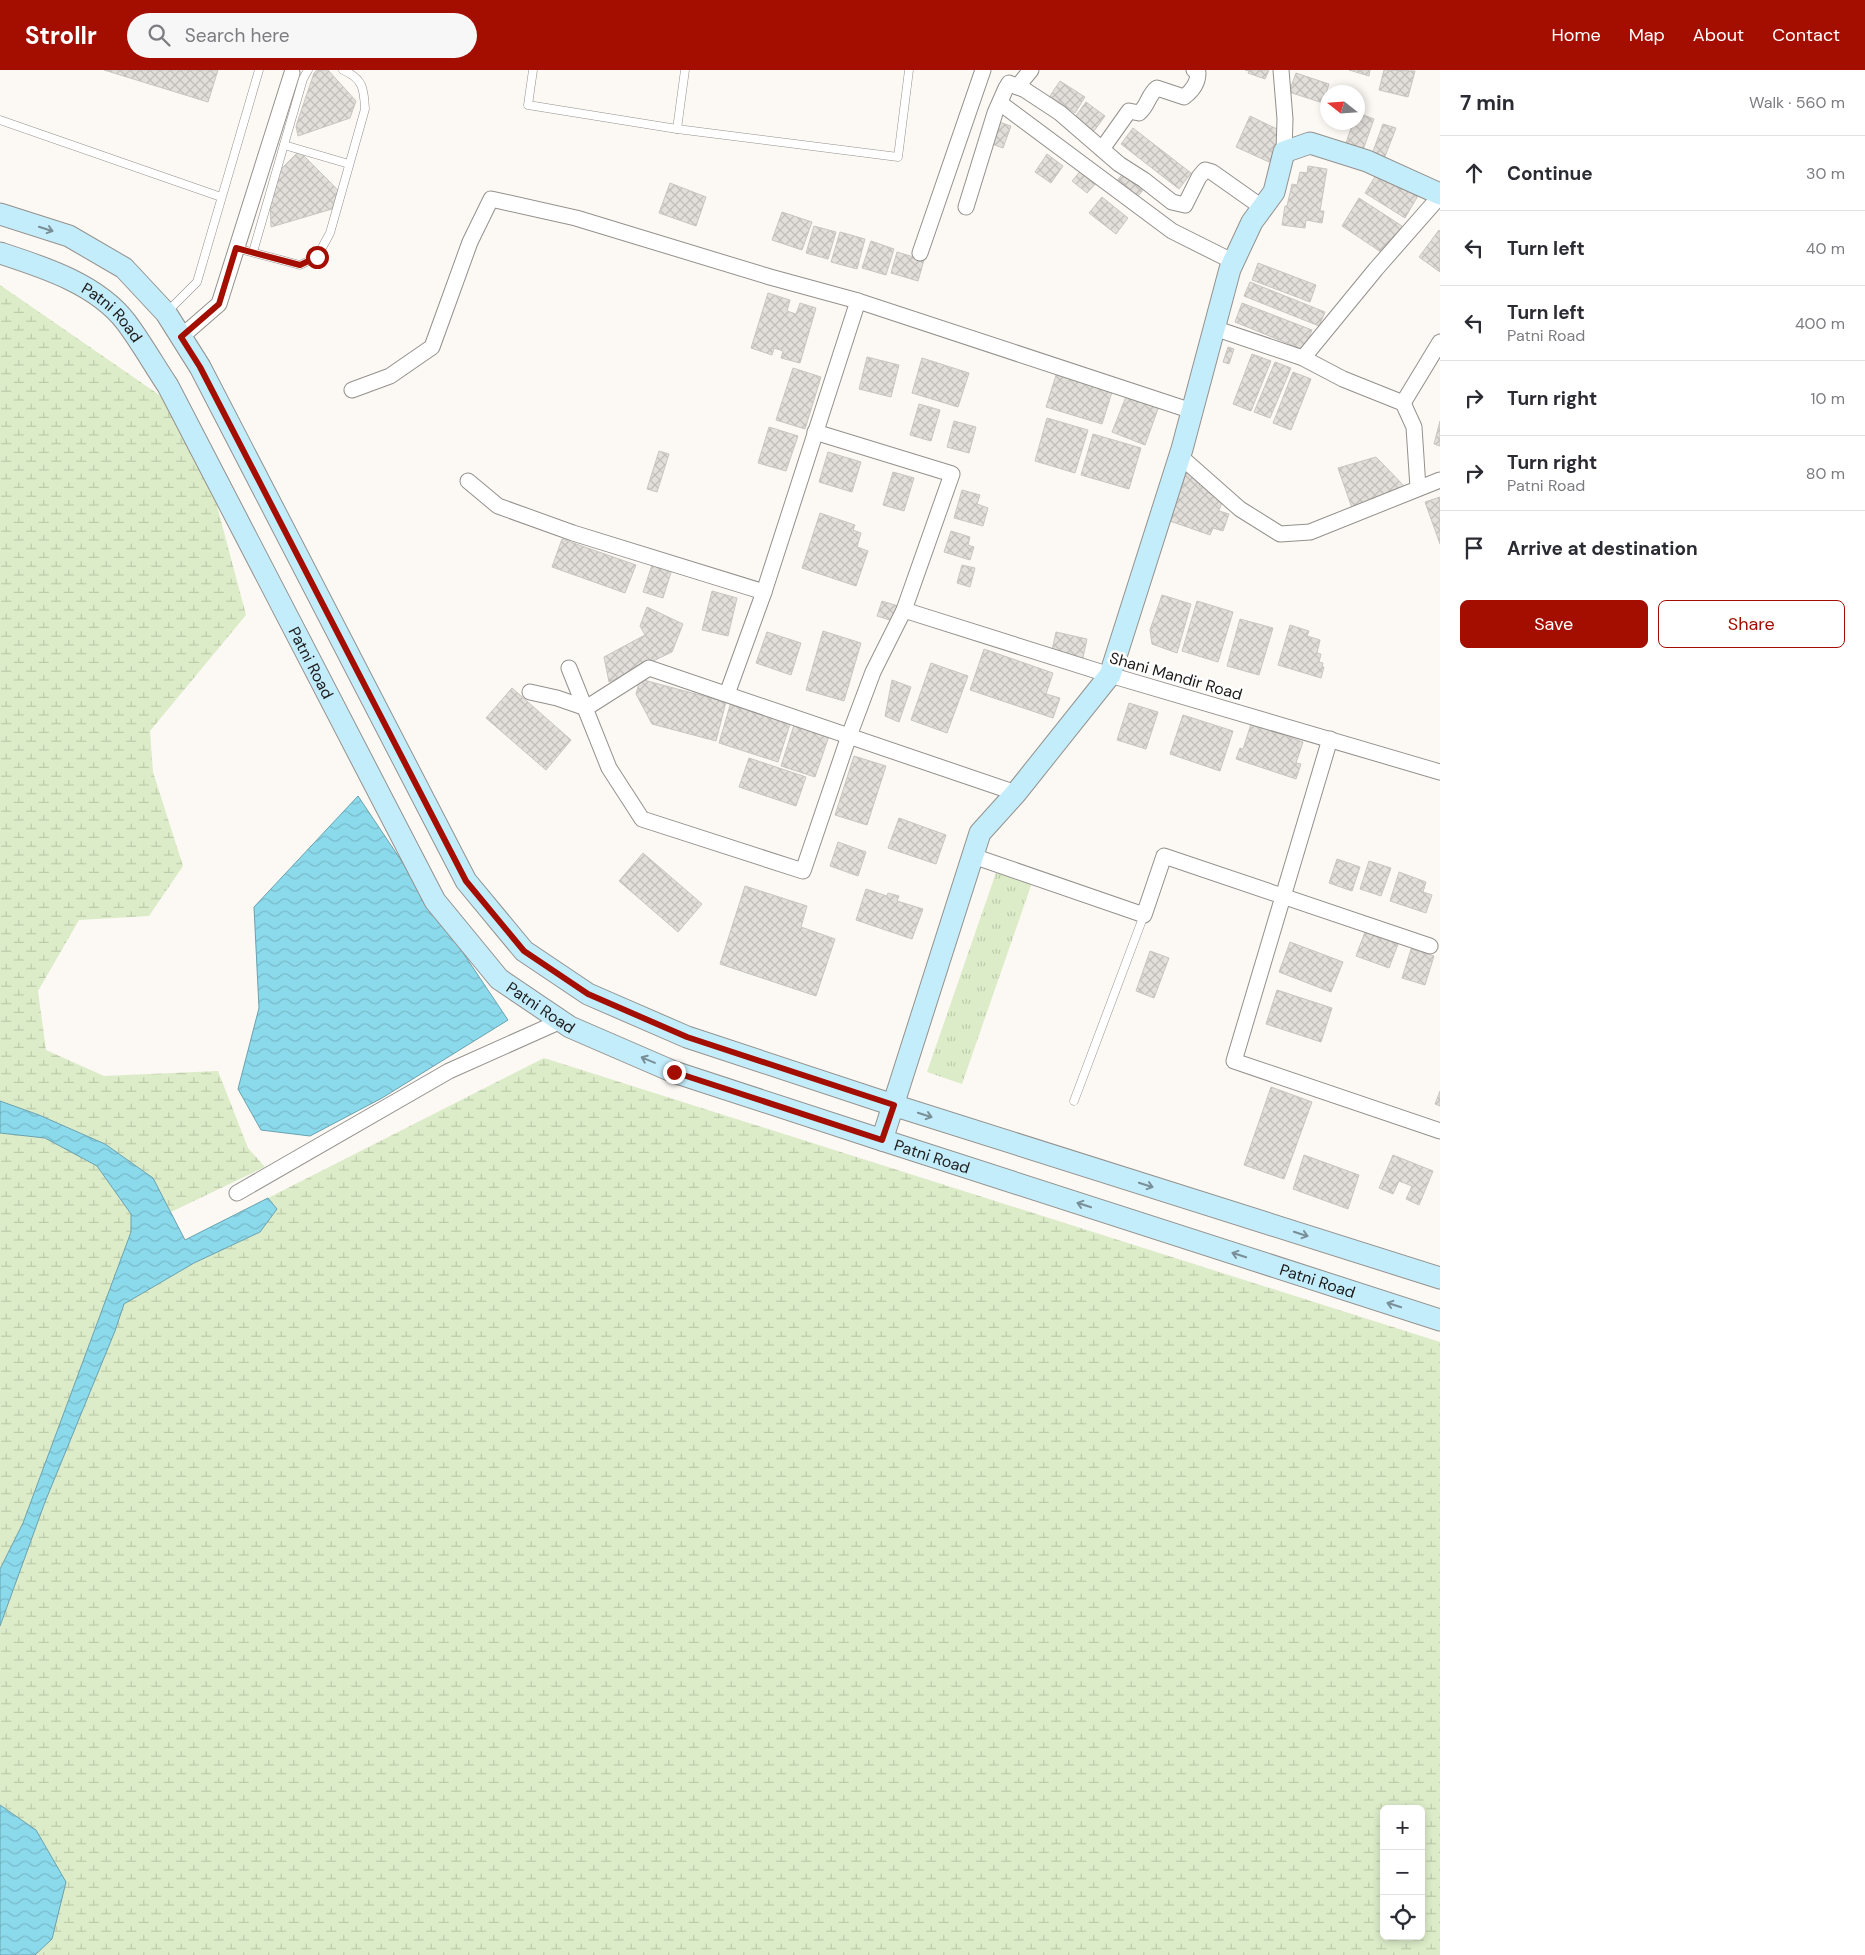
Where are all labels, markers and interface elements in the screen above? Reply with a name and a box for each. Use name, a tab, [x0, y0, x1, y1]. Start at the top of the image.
search box	[127, 13, 477, 58]
text: Strollr	[25, 20, 97, 51]
icon: search	[145, 21, 173, 49]
text: Search here	[185, 23, 290, 48]
text: Home	[1551, 23, 1601, 47]
text: Map	[1629, 23, 1665, 47]
text: About	[1693, 23, 1744, 47]
text: Contact	[1772, 23, 1840, 47]
north arrow	[1320, 85, 1365, 130]
text: 7 min	[1460, 89, 1515, 117]
text: Walk · 560 m	[1749, 92, 1845, 113]
icon: ahead	[1460, 159, 1488, 187]
text: Continue	[1507, 161, 1593, 186]
text: 30 m	[1806, 163, 1845, 184]
one-way arrow	[38, 225, 54, 234]
icon: left	[1460, 234, 1488, 262]
text: Turn left	[1507, 236, 1585, 261]
text: 40 m	[1806, 238, 1845, 259]
route start	[306, 246, 329, 269]
street label: Patni Road	[78, 277, 147, 346]
text: Turn left	[1507, 300, 1585, 325]
icon: left	[1460, 309, 1488, 337]
text: 400 m	[1795, 313, 1845, 334]
text: Patni Road	[1507, 325, 1585, 346]
icon: right	[1460, 384, 1488, 412]
text: Turn right	[1507, 386, 1597, 411]
text: 10 m	[1811, 388, 1845, 409]
text: Turn right	[1507, 450, 1597, 475]
icon: right	[1460, 459, 1488, 487]
text: 80 m	[1806, 463, 1845, 484]
text: Patni Road	[1507, 475, 1585, 496]
icon: arrive	[1460, 534, 1488, 562]
text: Arrive at destination	[1507, 536, 1698, 561]
button: Save	[1460, 600, 1648, 648]
button: Share	[1658, 600, 1845, 648]
street label: Patni Road	[284, 623, 339, 702]
street label: Shani Mandir Road	[1107, 647, 1245, 705]
street label: Patni Road	[503, 977, 579, 1038]
one-way arrow	[641, 1055, 656, 1065]
route end	[663, 1061, 686, 1084]
one-way arrow	[916, 1110, 932, 1120]
street label: Patni Road	[892, 1134, 973, 1178]
one-way arrow	[1138, 1181, 1154, 1190]
one-way arrow	[1076, 1200, 1092, 1210]
one-way arrow	[1293, 1230, 1308, 1239]
one-way arrow	[1232, 1250, 1247, 1259]
street label: Patni Road	[1277, 1259, 1358, 1303]
one-way arrow	[1386, 1299, 1402, 1309]
map controls	[1380, 1805, 1425, 1940]
button: +	[1380, 1805, 1425, 1850]
button: −	[1380, 1850, 1425, 1895]
button: locate	[1380, 1895, 1425, 1940]

